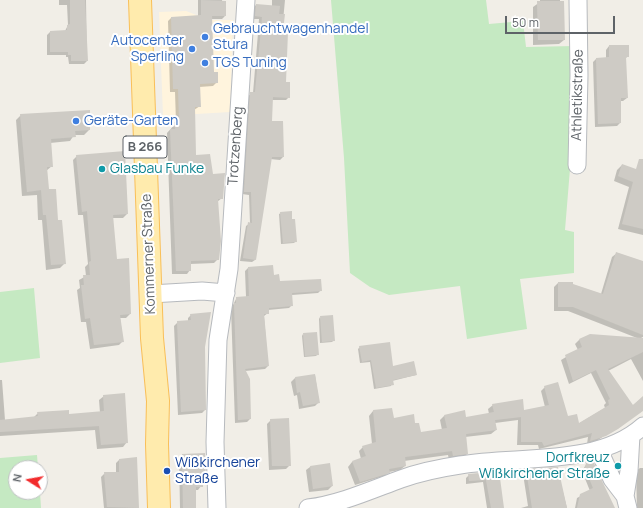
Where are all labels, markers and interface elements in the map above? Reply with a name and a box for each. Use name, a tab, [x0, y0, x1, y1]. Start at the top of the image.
scale bar	[507, 8, 617, 34]
text: 50 m	[512, 14, 539, 31]
place label: Gebrauchtwagenhandel Stura	[213, 21, 369, 54]
marker: Gebrauchtwagenhandel Stura	[200, 32, 210, 42]
place label: Autocenter Sperling	[111, 33, 184, 66]
marker: Autocenter Sperling	[187, 44, 197, 54]
street label: Athletikstraße	[569, 49, 587, 141]
place label: TGS Tuning	[213, 55, 287, 71]
marker: TGS Tuning	[200, 58, 210, 68]
street label: Trotzenberg	[225, 106, 247, 186]
place label: Geräte-Garten	[84, 113, 178, 129]
marker: Geräte-Garten	[71, 116, 81, 126]
road number: B 266	[123, 136, 167, 158]
place label: Glasbau Funke	[110, 161, 204, 177]
marker: Glasbau Funke	[97, 164, 107, 174]
street label: Kommerner Straße	[139, 193, 159, 315]
place label: Dorfkreuz Wißkirchener Straße	[479, 450, 610, 482]
place label: Wißkirchener Straße	[175, 455, 260, 488]
north arrow	[8, 460, 48, 500]
marker: Dorfkreuz Wißkirchener Straße	[613, 461, 623, 471]
marker: Wißkirchener Straße	[162, 466, 172, 476]
text: N	[9, 472, 25, 483]

